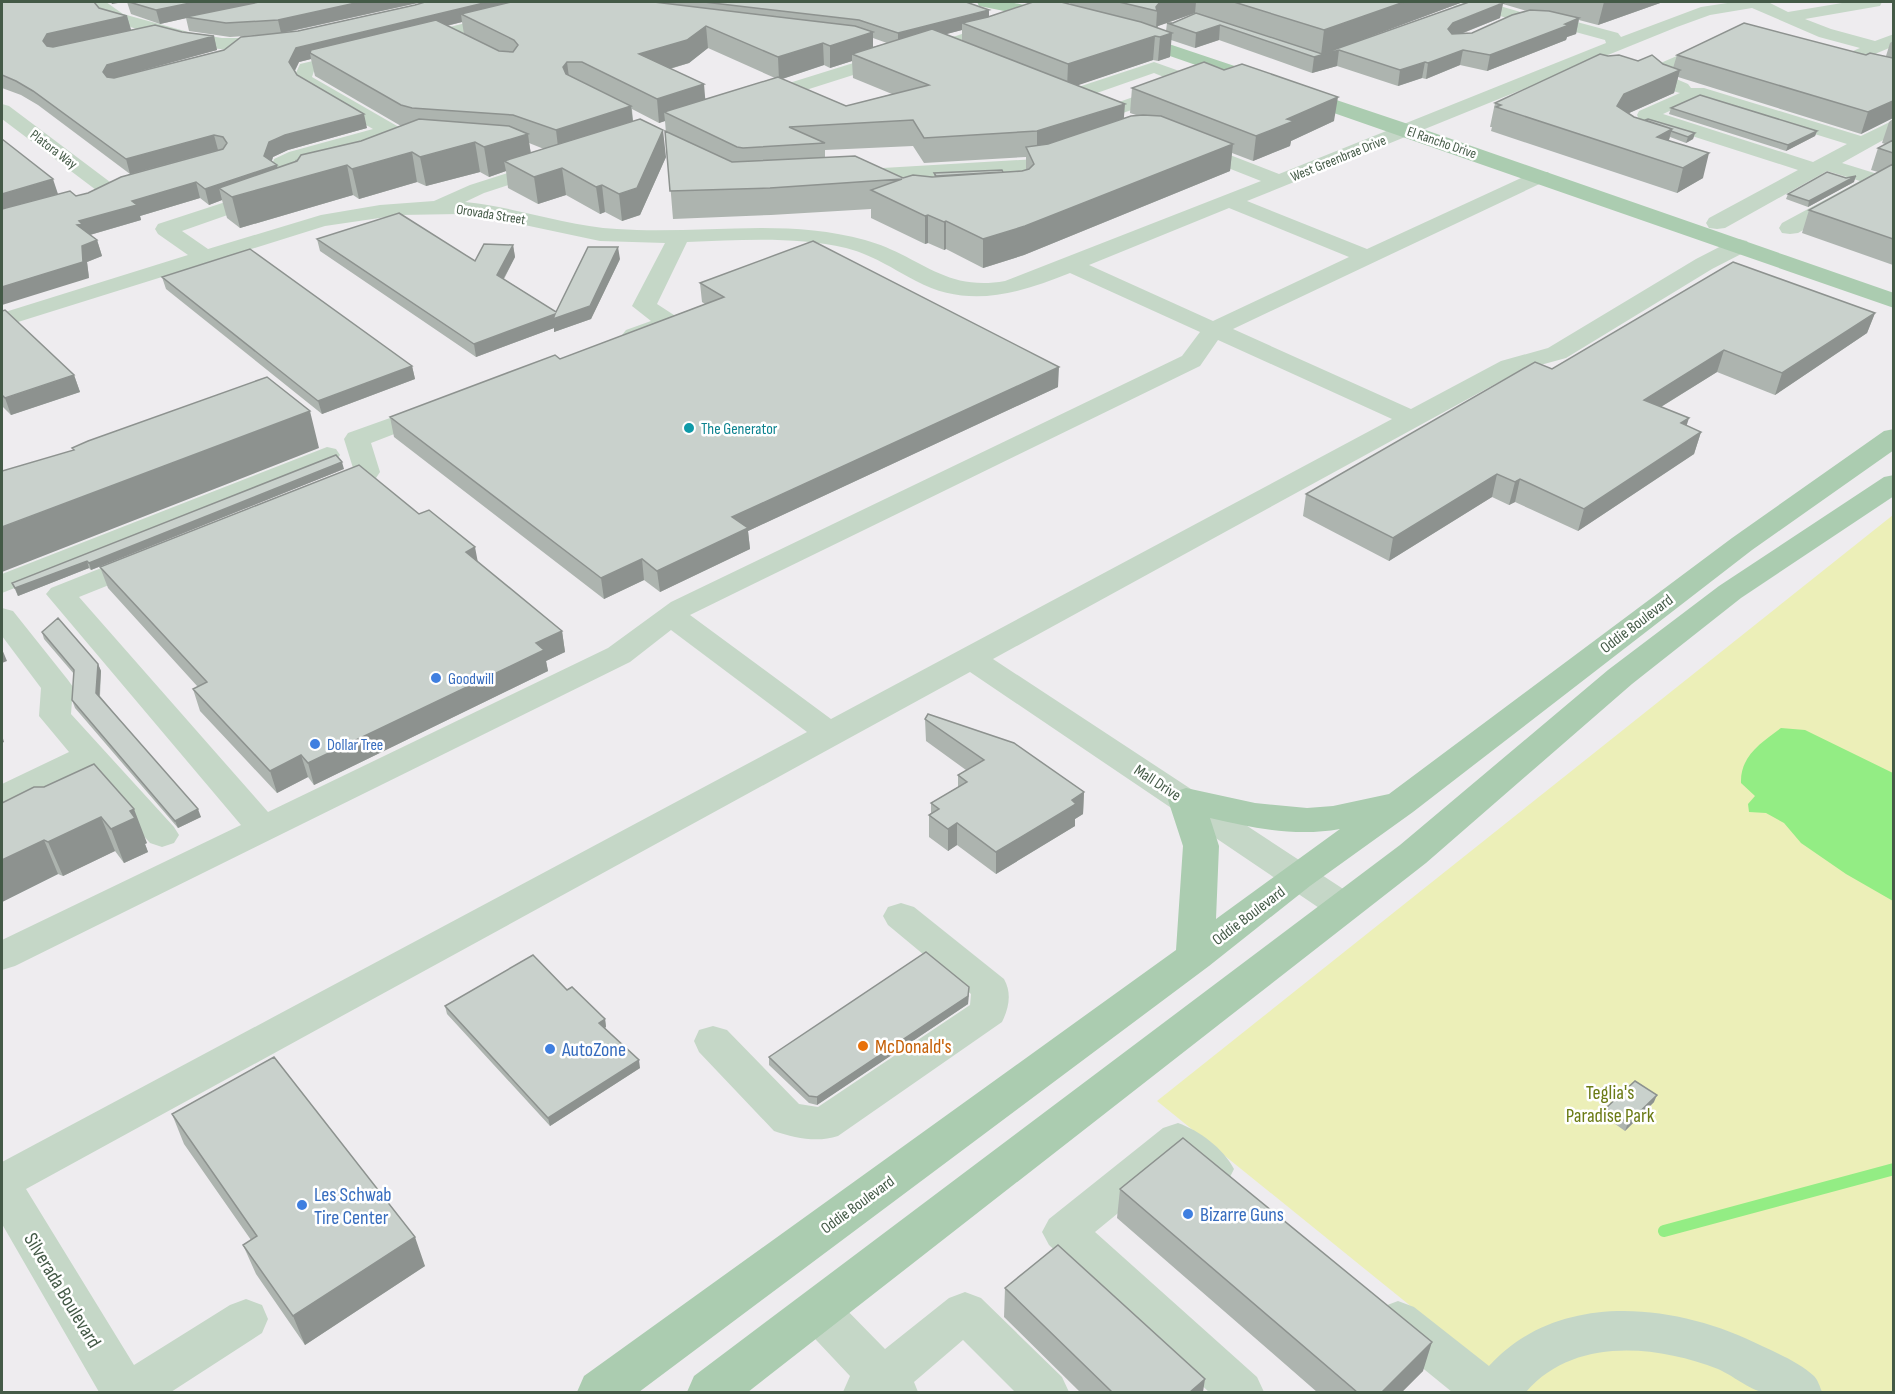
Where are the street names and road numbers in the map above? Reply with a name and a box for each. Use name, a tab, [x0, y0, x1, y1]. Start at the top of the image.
street label: El Rancho Drive	[1405, 123, 1479, 162]
street label: Platora Way	[27, 126, 81, 173]
street label: West Greenbrae Drive	[1288, 132, 1388, 185]
street label: Orovada Street	[455, 201, 527, 228]
street label: Oddie Boulevard	[1597, 591, 1677, 658]
street label: Mall Drive	[1130, 761, 1184, 805]
street label: Oddie Boulevard	[1209, 883, 1289, 950]
street label: Oddie Boulevard	[817, 1172, 898, 1238]
street label: Silverada Boulevard	[18, 1229, 106, 1352]

